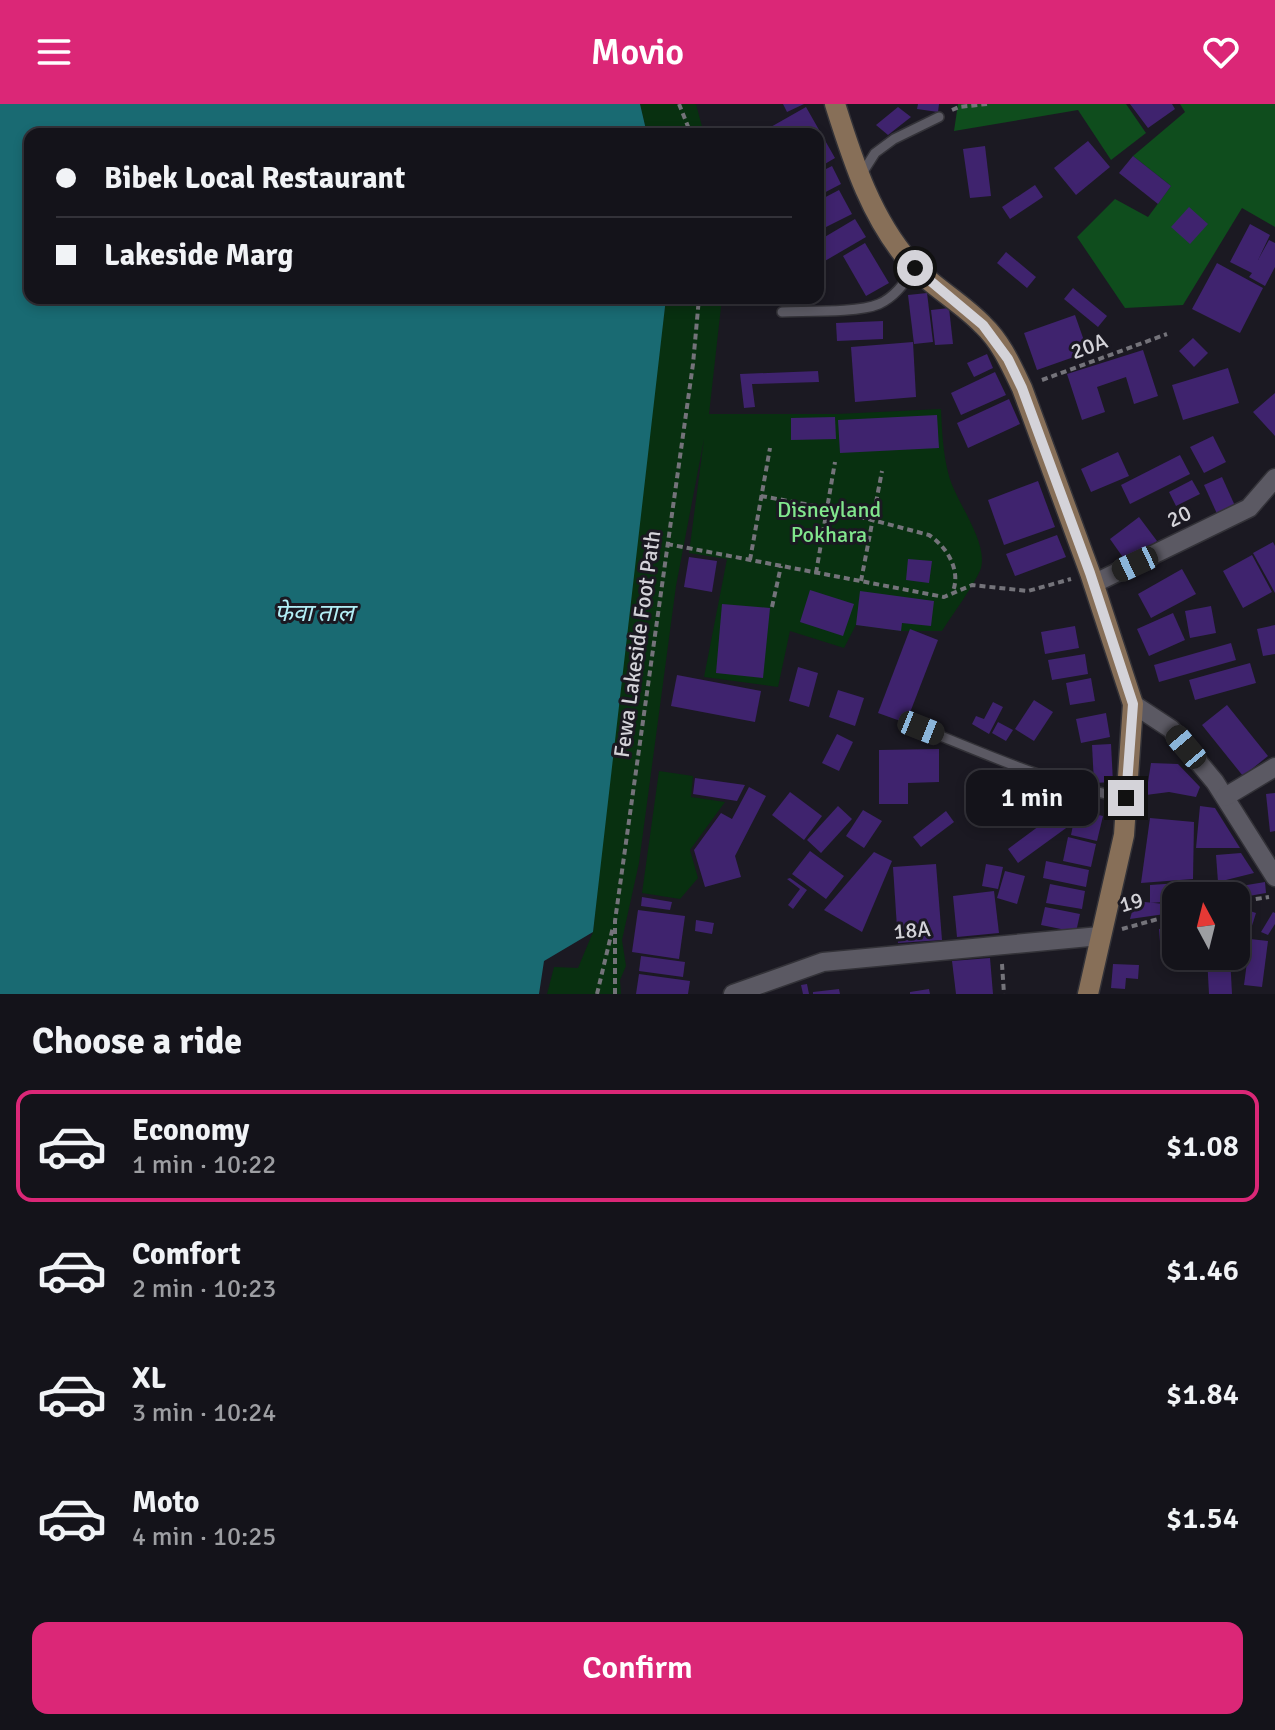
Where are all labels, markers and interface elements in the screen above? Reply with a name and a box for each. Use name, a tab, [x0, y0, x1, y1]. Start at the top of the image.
icon: menu	[32, 30, 76, 74]
text: Movio	[591, 30, 684, 75]
icon: heart	[1199, 30, 1243, 74]
text: Bibek Local Restaurant	[104, 160, 405, 197]
text: Lakeside Marg	[104, 237, 293, 274]
route start	[897, 250, 933, 286]
street label: 20A	[1067, 327, 1112, 365]
park label: Disneyland Pokhara	[777, 496, 881, 548]
street label: 20	[1162, 499, 1196, 533]
street label: Fewa Lakeside Foot Path	[608, 529, 666, 759]
car	[1108, 543, 1162, 585]
water label: फेवा ताल	[274, 598, 358, 628]
car	[894, 708, 948, 748]
car	[1161, 721, 1211, 773]
callout: 1 min	[966, 770, 1098, 826]
route end	[1108, 780, 1144, 816]
text: 1 min	[1001, 782, 1063, 814]
north arrow	[1162, 882, 1250, 970]
map controls	[1162, 882, 1250, 970]
street label: 19	[1116, 886, 1146, 918]
street label: 18A	[892, 915, 932, 945]
text: Choose a ride	[32, 1019, 242, 1064]
icon: car	[36, 1110, 108, 1182]
text: Economy	[132, 1112, 249, 1149]
text: $1.08	[1166, 1128, 1239, 1165]
text: 1 min · 10:22	[132, 1149, 276, 1181]
icon: car	[36, 1234, 108, 1306]
text: Comfort	[132, 1236, 241, 1273]
text: $1.46	[1166, 1252, 1239, 1289]
text: 2 min · 10:23	[132, 1273, 276, 1305]
icon: car	[36, 1358, 108, 1430]
text: XL	[132, 1360, 166, 1397]
text: $1.84	[1166, 1376, 1239, 1413]
text: 3 min · 10:24	[132, 1397, 276, 1429]
icon: car	[36, 1482, 108, 1554]
text: Moto	[132, 1484, 199, 1521]
text: $1.54	[1166, 1500, 1239, 1537]
text: 4 min · 10:25	[132, 1521, 276, 1553]
button: Confirm	[32, 1622, 1243, 1714]

